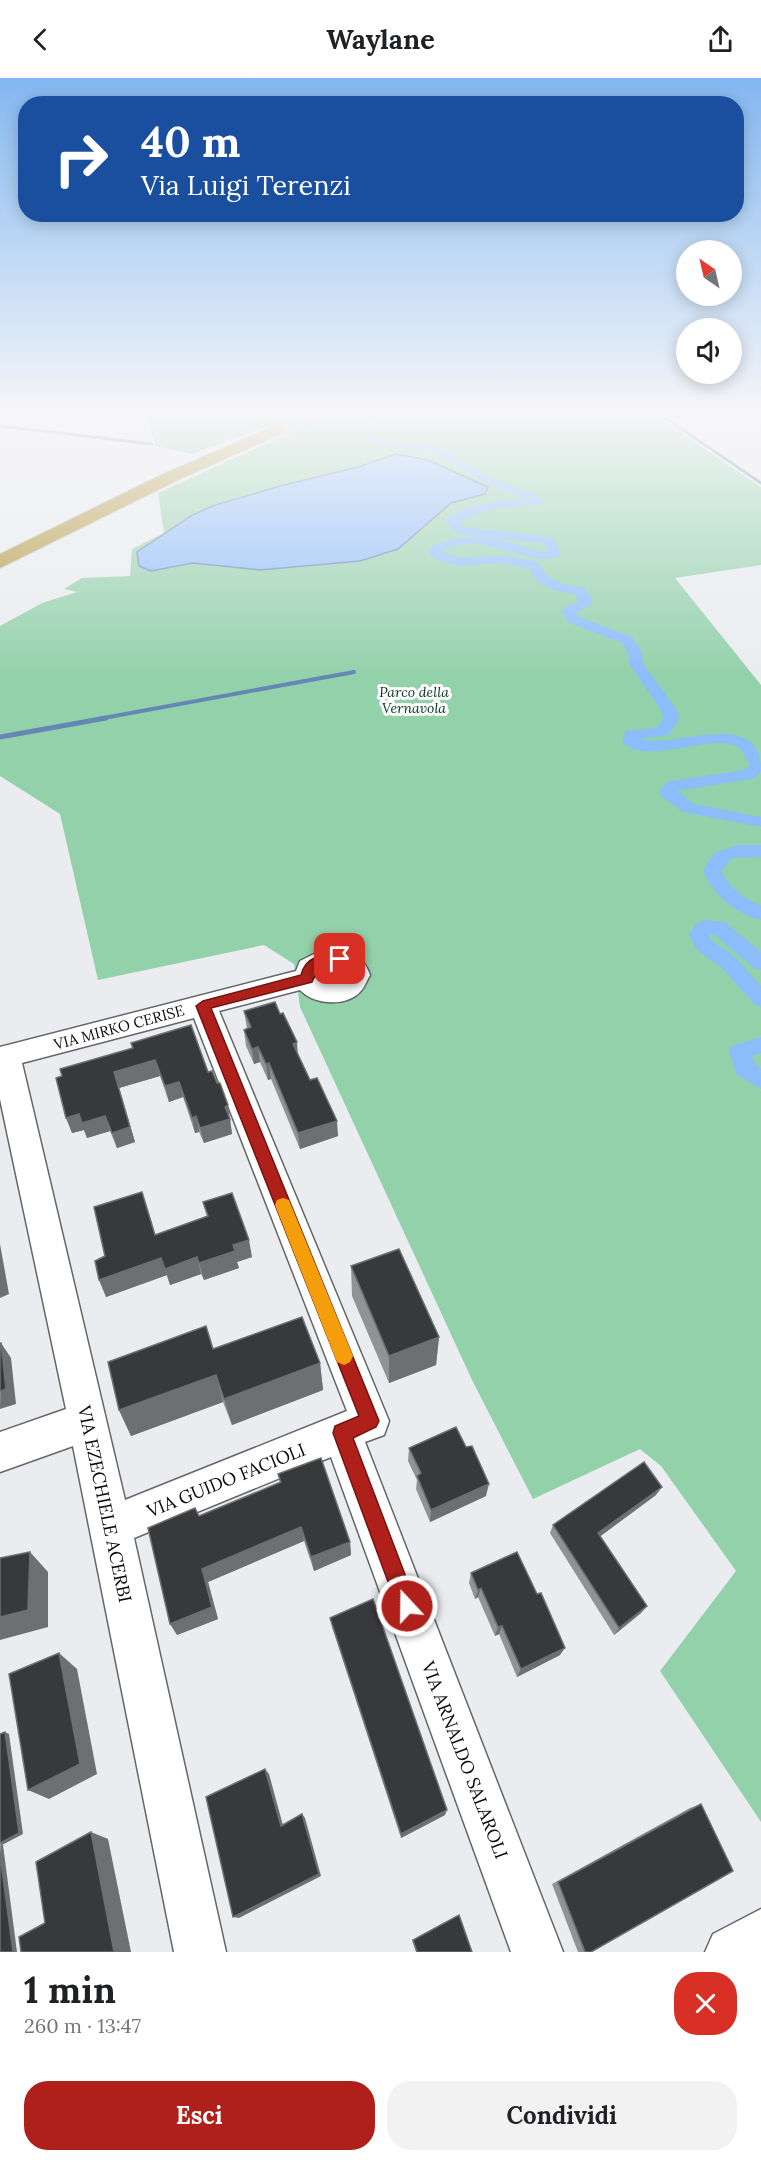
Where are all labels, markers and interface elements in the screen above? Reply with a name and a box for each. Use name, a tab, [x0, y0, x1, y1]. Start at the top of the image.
text: Waylane	[326, 22, 435, 56]
icon: back	[24, 23, 57, 56]
icon: share	[704, 23, 737, 56]
text: 40 m	[141, 115, 240, 169]
icon: right	[42, 120, 120, 198]
text: Via Luigi Terenzi	[141, 168, 351, 202]
north arrow	[676, 240, 742, 306]
map controls	[676, 240, 742, 384]
button: sound	[676, 318, 742, 384]
park label: Parco della Vernavola	[379, 683, 449, 717]
pin	[314, 933, 365, 984]
icon: arrive	[323, 942, 356, 975]
street label: VIA MIRKO CERISE	[51, 1000, 186, 1054]
street label: VIA EZECHIELE ACERBI	[73, 1402, 137, 1605]
street label: VIA GUIDO FACIOLI	[142, 1438, 309, 1523]
position arrow	[375, 1574, 439, 1638]
street label: VIA ARNALDO SALAROLI	[416, 1657, 513, 1862]
text: 1 min	[24, 1967, 116, 2013]
button: close	[674, 1972, 737, 2035]
text: 260 m · 13:47	[24, 2013, 141, 2038]
button: Esci	[24, 2081, 375, 2150]
button: Condividi	[387, 2081, 737, 2150]

